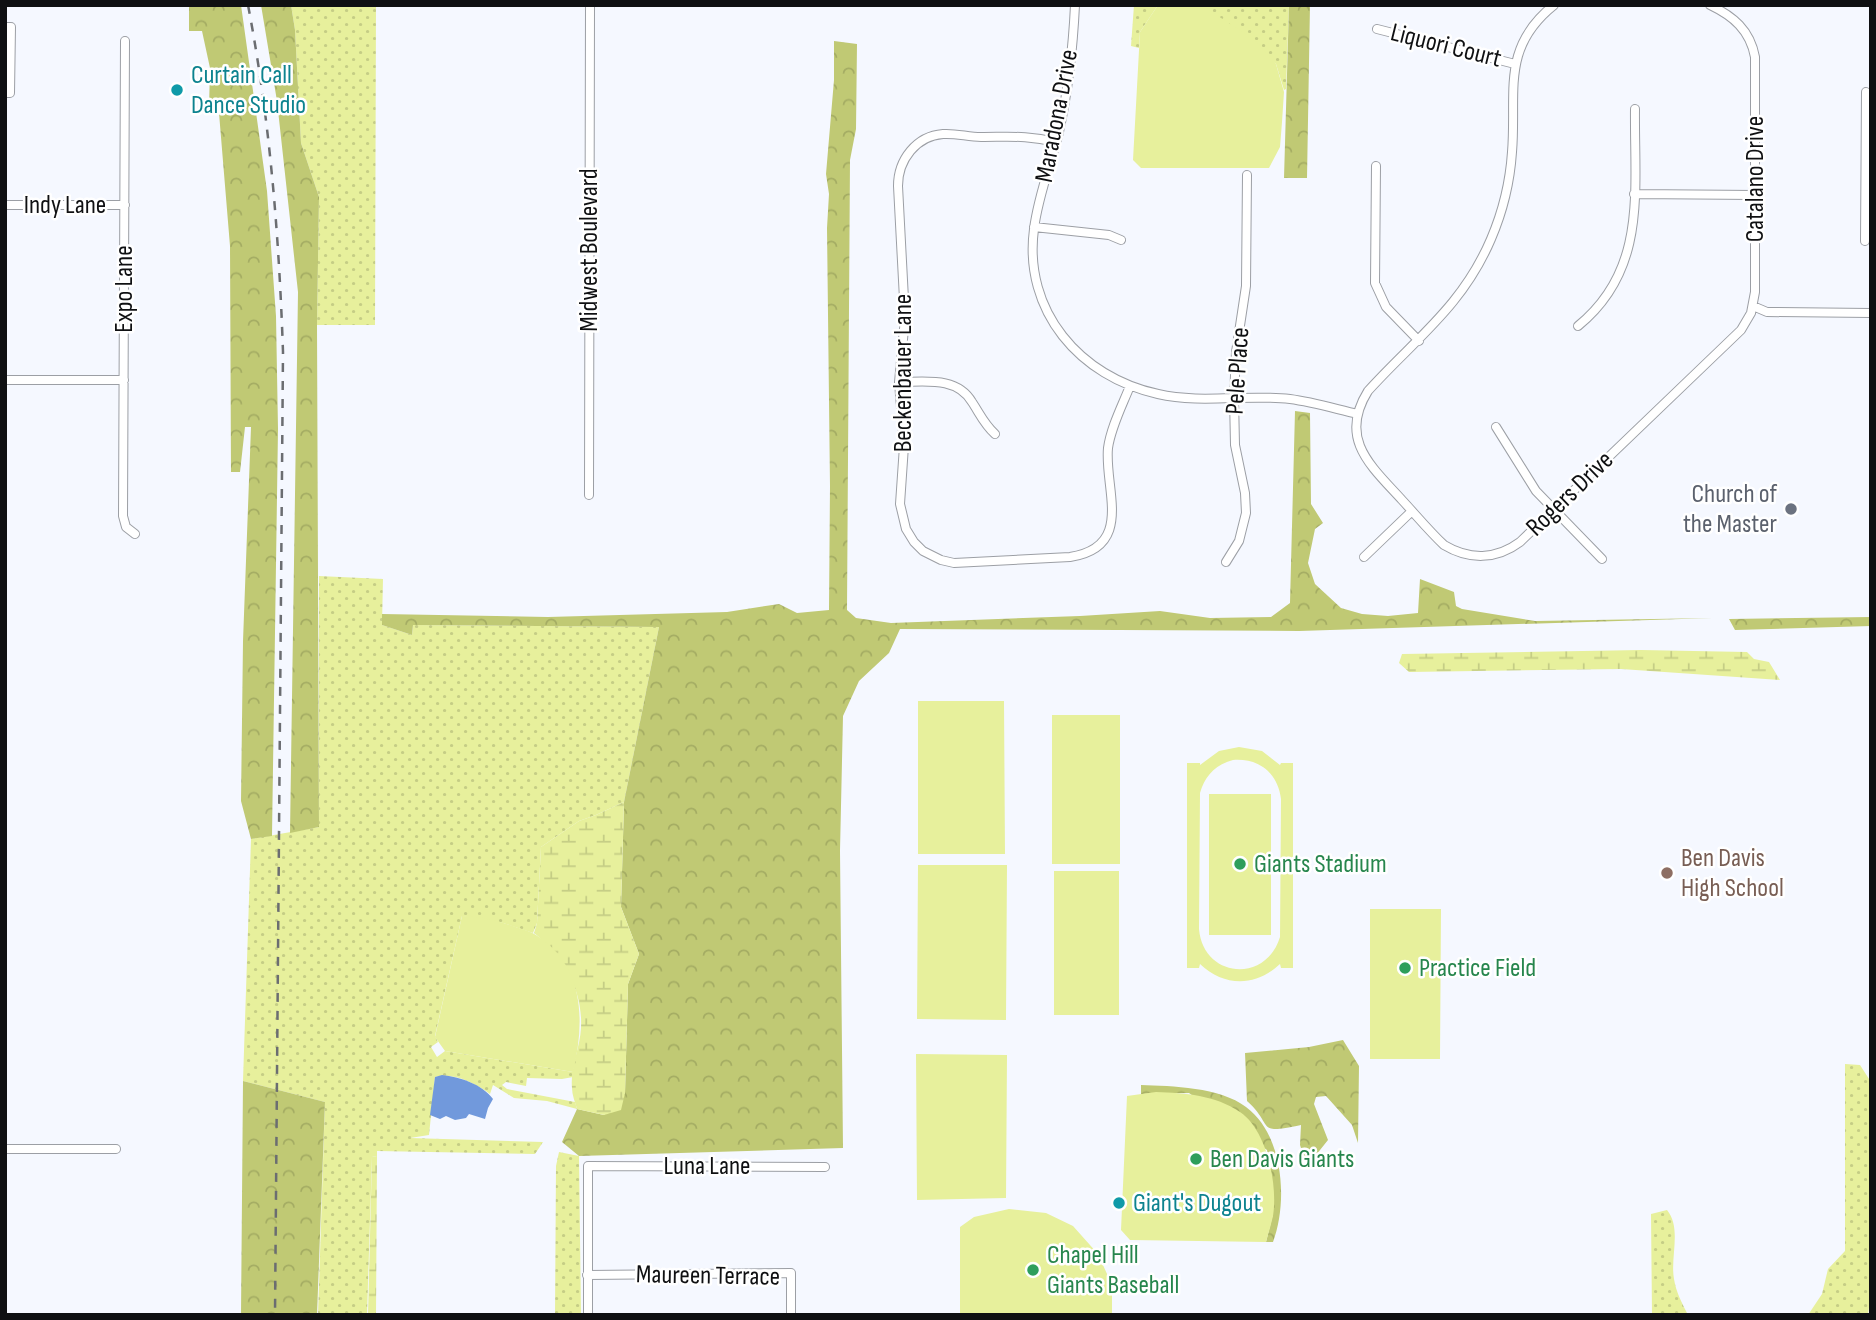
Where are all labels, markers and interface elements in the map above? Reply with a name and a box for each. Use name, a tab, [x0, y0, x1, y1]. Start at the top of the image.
street label: Liquori Court	[1387, 17, 1505, 75]
street label: Maradona Drive	[1029, 47, 1085, 185]
place label: Curtain Call Dance Studio	[191, 60, 306, 121]
marker: Curtain Call Dance Studio	[169, 82, 185, 98]
street label: Catalano Drive	[1740, 116, 1771, 242]
street label: Midwest Boulevard	[574, 168, 605, 332]
street label: Indy Lane	[24, 190, 106, 221]
street label: Expo Lane	[109, 245, 140, 333]
street label: Beckenbauer Lane	[888, 294, 919, 452]
street label: Pele Place	[1219, 326, 1257, 416]
street label: Rogers Drive	[1520, 445, 1620, 543]
place label: Church of the Master	[1683, 479, 1778, 540]
marker: Church of the Master	[1783, 501, 1799, 517]
place label: Ben Davis High School	[1681, 843, 1784, 904]
place label: Giants Stadium	[1254, 849, 1387, 880]
marker: Giants Stadium	[1232, 856, 1248, 872]
marker: Ben Davis High School	[1659, 865, 1675, 881]
place label: Practice Field	[1419, 953, 1536, 984]
marker: Practice Field	[1397, 960, 1413, 976]
place label: Ben Davis Giants	[1210, 1144, 1354, 1175]
street label: Luna Lane	[664, 1151, 750, 1182]
marker: Ben Davis Giants	[1188, 1151, 1204, 1167]
place label: Giant's Dugout	[1133, 1188, 1261, 1219]
marker: Giant's Dugout	[1111, 1195, 1127, 1211]
place label: Chapel Hill Giants Baseball	[1047, 1240, 1179, 1301]
street label: Maureen Terrace	[636, 1259, 780, 1293]
marker: Chapel Hill Giants Baseball	[1025, 1262, 1041, 1278]

